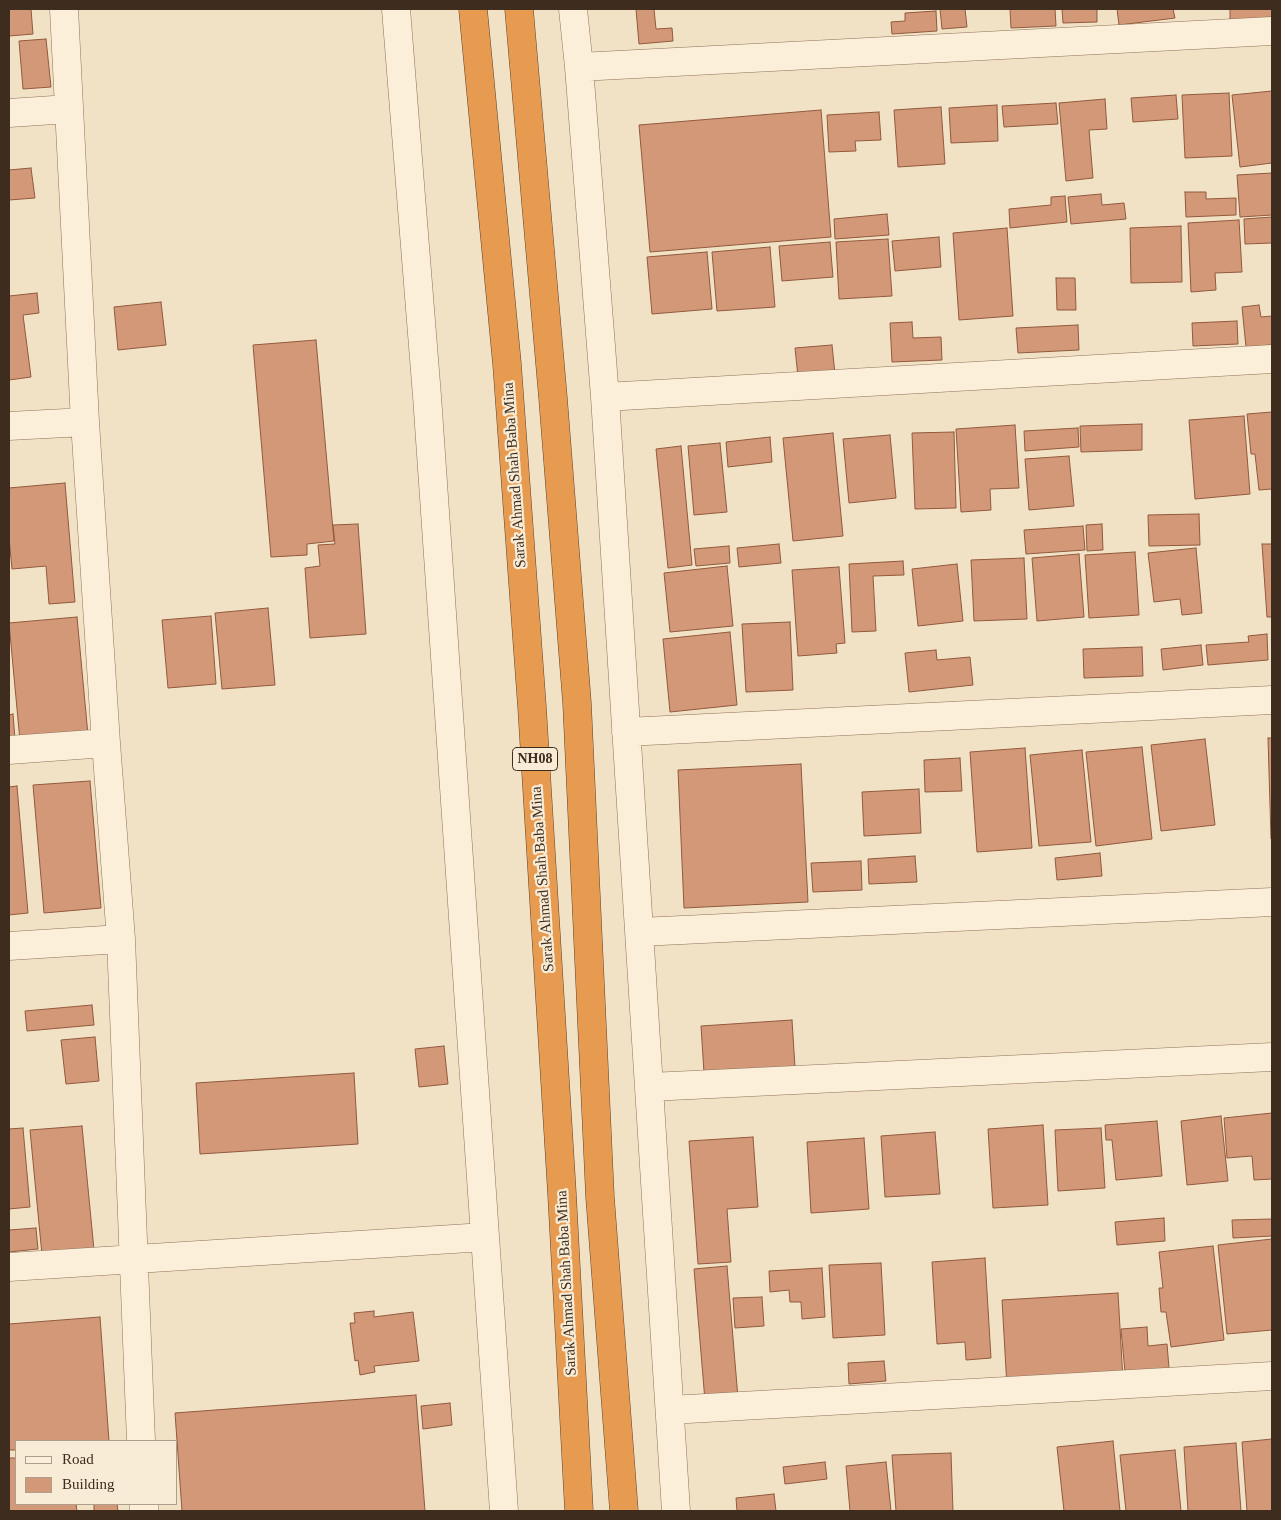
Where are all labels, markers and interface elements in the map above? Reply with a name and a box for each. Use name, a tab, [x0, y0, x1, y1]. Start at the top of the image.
street label: Sarak Ahmad Shah Baba Mina	[500, 382, 530, 568]
road number: NH08	[512, 748, 558, 771]
street label: Sarak Ahmad Shah Baba Mina	[528, 786, 558, 972]
street label: Sarak Ahmad Shah Baba Mina	[553, 1190, 581, 1376]
legend	[15, 1440, 178, 1505]
text: Road	[62, 1451, 94, 1467]
text: Building	[62, 1476, 115, 1492]

